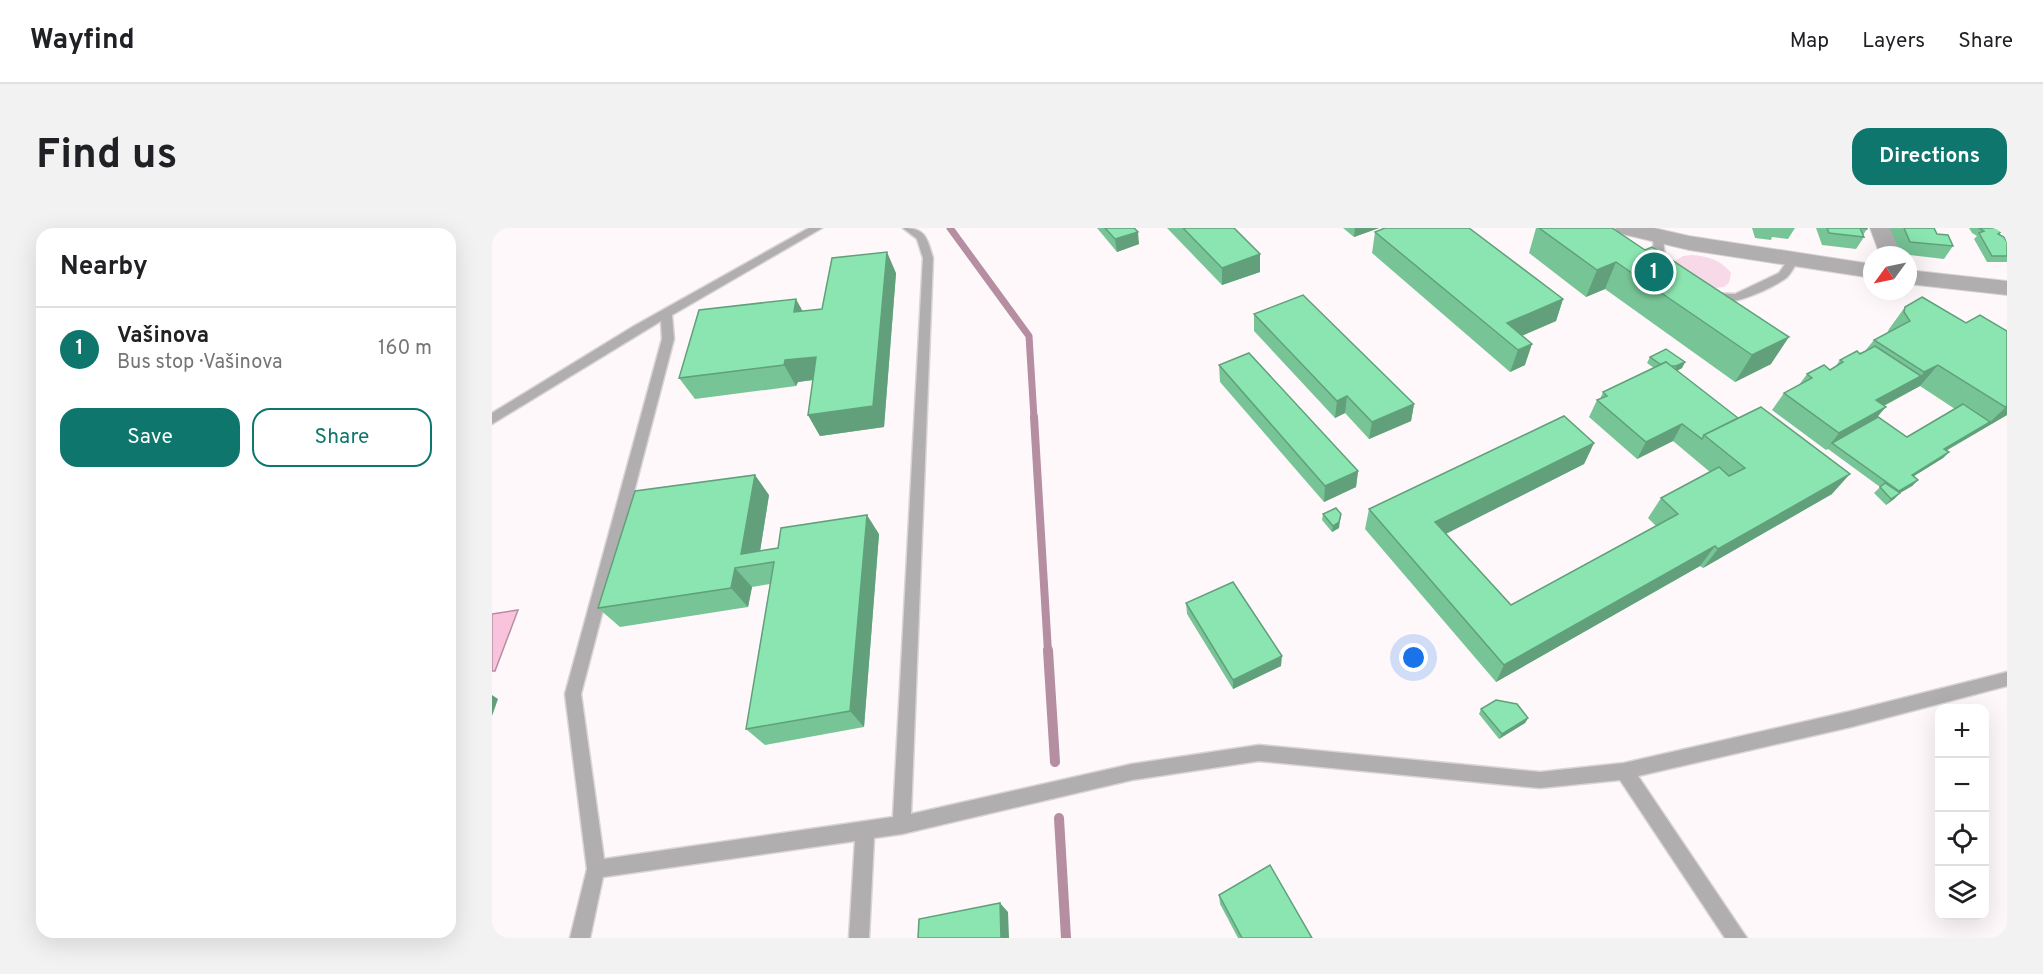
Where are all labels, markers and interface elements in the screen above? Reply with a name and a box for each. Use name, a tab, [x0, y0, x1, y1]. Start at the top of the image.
text: Wayfind	[30, 23, 135, 59]
text: Map	[1790, 28, 1829, 55]
text: Layers	[1862, 28, 1925, 55]
text: Share	[1958, 28, 2013, 55]
button: Directions	[1852, 128, 2007, 185]
text: Find us	[36, 130, 177, 183]
north arrow	[1863, 246, 1917, 300]
pin: 1	[1634, 250, 1674, 294]
text: Nearby	[60, 251, 148, 284]
text: Vašinova	[117, 323, 209, 350]
text: 1	[76, 336, 84, 362]
text: 160 m	[378, 336, 432, 362]
text: Bus stop · Vašinova	[117, 350, 283, 376]
button: Save	[60, 408, 240, 467]
button: Share	[252, 408, 432, 467]
your location	[1399, 643, 1428, 672]
map controls	[1935, 704, 1989, 920]
button: +	[1935, 704, 1989, 758]
button: −	[1935, 758, 1989, 812]
button: locate	[1935, 812, 1989, 866]
button: layers	[1935, 866, 1989, 920]

